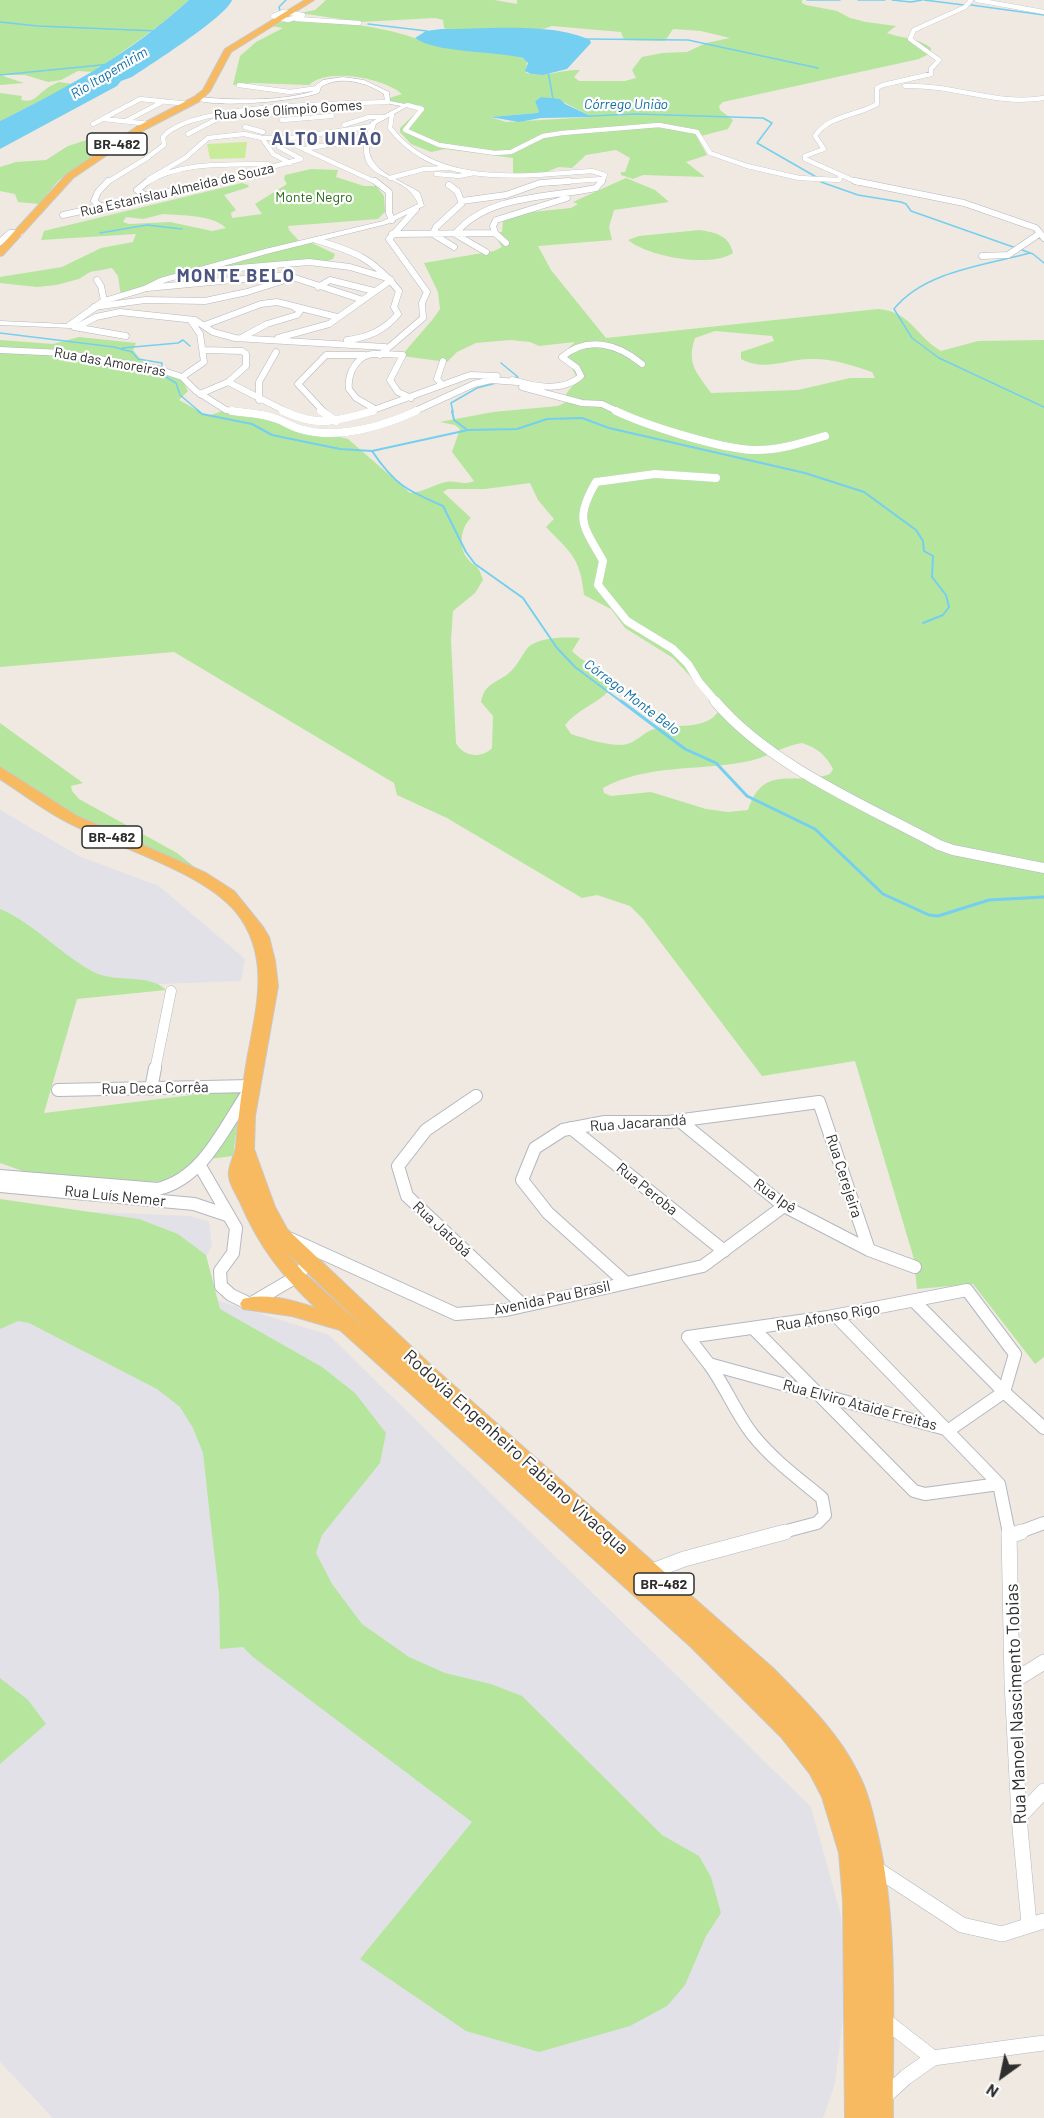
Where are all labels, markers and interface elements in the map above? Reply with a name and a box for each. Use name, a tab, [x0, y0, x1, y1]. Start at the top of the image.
water label: Rio Itapemirim	[68, 43, 150, 103]
street label: Rua José Olímpio Gomes	[213, 96, 363, 124]
water label: Córrego União	[584, 96, 668, 112]
district label: ALTO UNIÃO	[271, 128, 383, 150]
road number: BR-482	[87, 133, 147, 155]
street label: Rua Estanislau Almeida de Souza	[78, 159, 276, 221]
park label: Monte Negro	[275, 189, 353, 205]
district label: MONTE BELO	[177, 265, 295, 287]
street label: Rua das Amoreiras	[53, 344, 167, 380]
water label: Córrego Monte Belo	[581, 656, 683, 738]
road number: BR-482	[82, 826, 142, 848]
street label: Rua Deca Corrêa	[101, 1078, 209, 1098]
street label: Rua Jacarandá	[589, 1111, 687, 1135]
street label: Rua Cerejeira	[822, 1132, 866, 1220]
street label: Rua Peroba	[613, 1159, 681, 1219]
street label: Rua Ipê	[750, 1175, 800, 1217]
street label: Rua Luís Nemer	[63, 1182, 167, 1210]
street label: Rua Jatobá	[409, 1197, 475, 1261]
street label: Avenida Pau Brasil	[492, 1277, 612, 1319]
street label: Rua Afonso Rigo	[775, 1299, 881, 1335]
street label: Rodovia Engenheiro Fabiano Vivacqua	[399, 1345, 633, 1559]
street label: Rua Elviro Ataide Freitas	[781, 1376, 939, 1434]
road number: BR-482	[634, 1573, 694, 1595]
street label: Rua Manoel Nascimento Tobias	[1001, 1583, 1031, 1825]
north arrow	[972, 2046, 1032, 2106]
text: N	[982, 2081, 1002, 2102]

